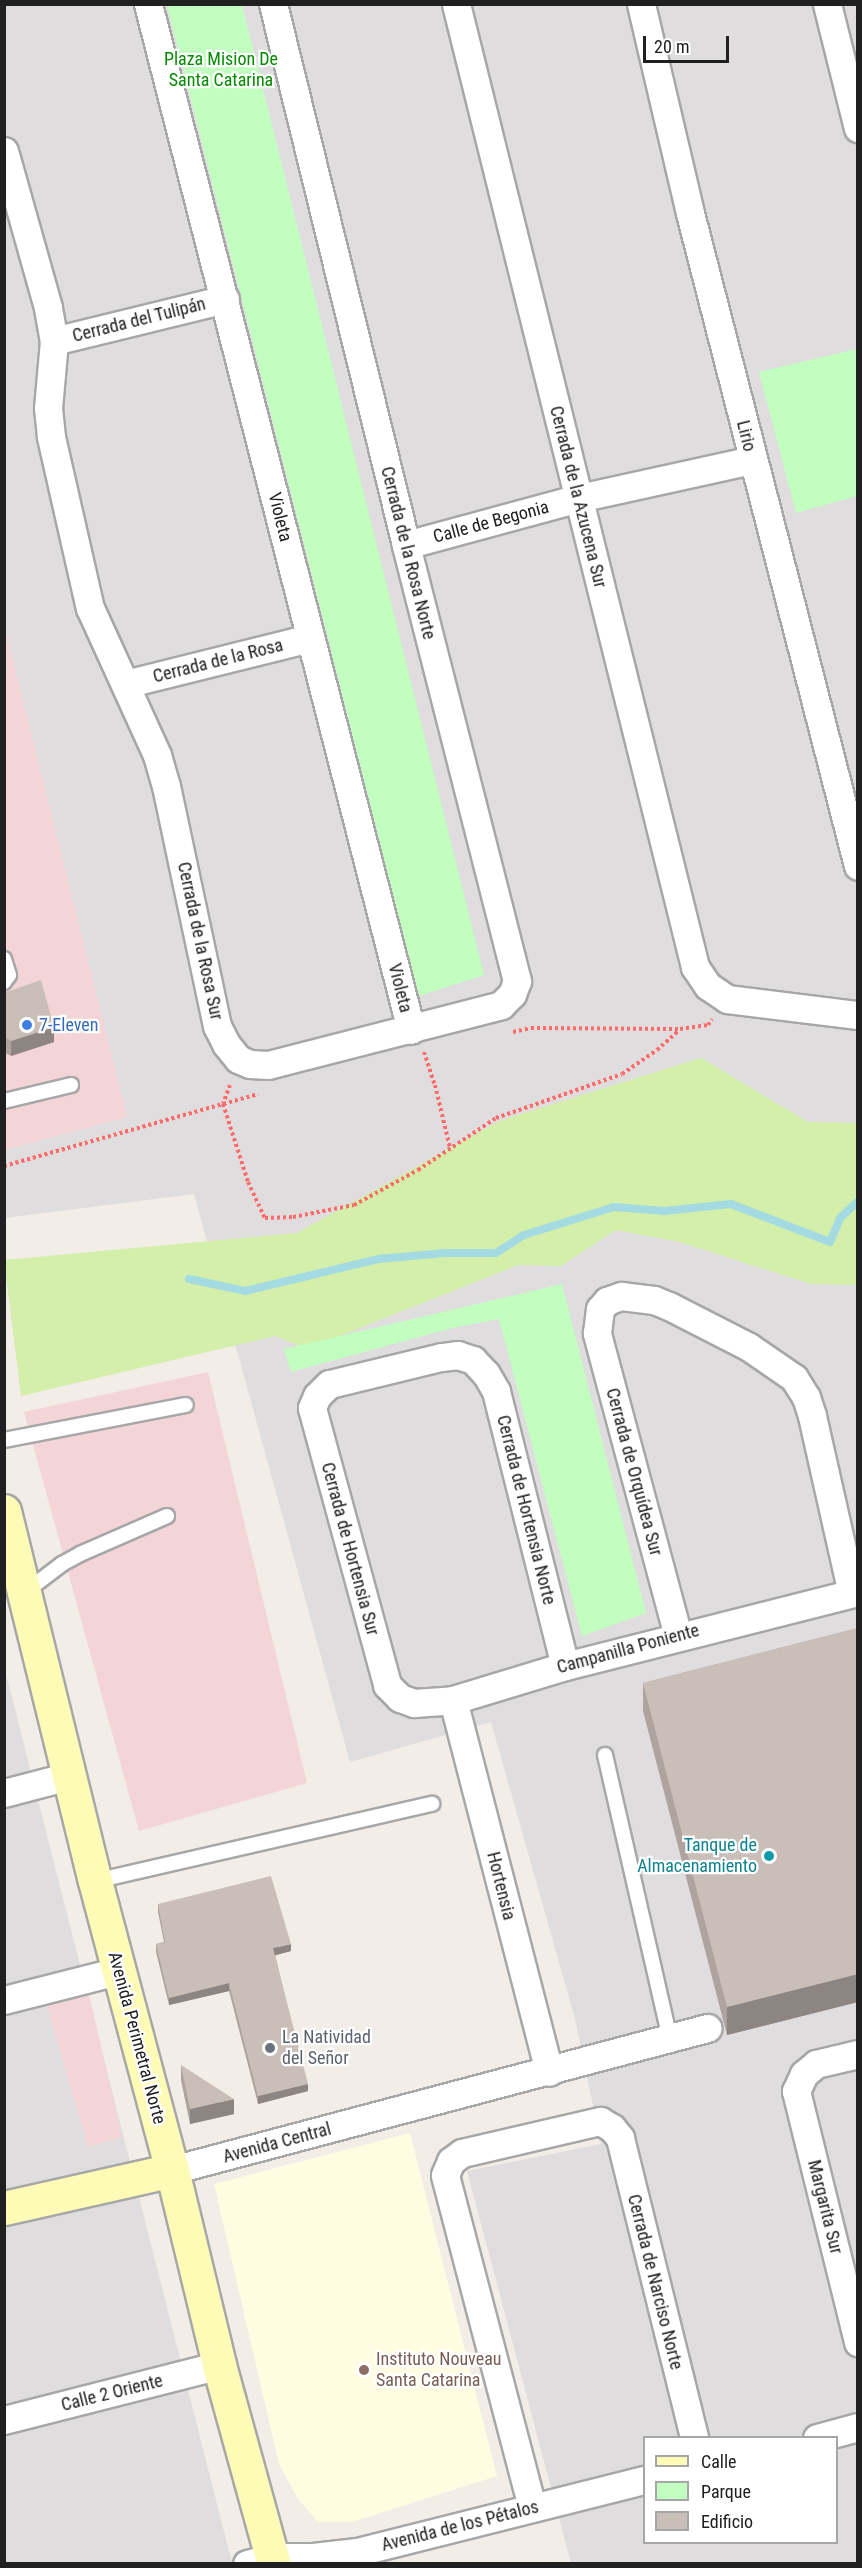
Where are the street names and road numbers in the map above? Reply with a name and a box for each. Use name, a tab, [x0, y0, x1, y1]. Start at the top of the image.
street label: Cerrada del Tulipán	[70, 293, 208, 347]
street label: Cerrada de la Azucena Sur	[545, 404, 611, 590]
street label: Lirio	[732, 418, 760, 454]
street label: Cerrada de la Rosa Norte	[376, 464, 440, 642]
street label: Violeta	[264, 490, 296, 544]
street label: Calle de Begonia	[431, 496, 551, 548]
street label: Cerrada de la Rosa	[151, 634, 285, 688]
street label: Cerrada de la Rosa Sur	[173, 860, 227, 1022]
street label: Violeta	[384, 961, 416, 1015]
street label: Cerrada de Orquídea Sur	[601, 1386, 667, 1558]
street label: Cerrada de Hortensia Norte	[492, 1413, 560, 1607]
street label: Cerrada de Hortensia Sur	[316, 1460, 384, 1638]
street label: Campanilla Poniente	[554, 1620, 702, 1678]
street label: Hortensia	[482, 1850, 520, 1922]
street label: Avenida Perimetral Norte	[104, 1949, 170, 2127]
street label: Avenida Central	[221, 2118, 333, 2168]
street label: Margarita Sur	[803, 2158, 847, 2256]
street label: Cerrada de Narciso Norte	[623, 2192, 687, 2372]
street label: Calle 2 Oriente	[59, 2370, 165, 2416]
street label: Avenida de los Pétalos	[379, 2496, 541, 2556]

